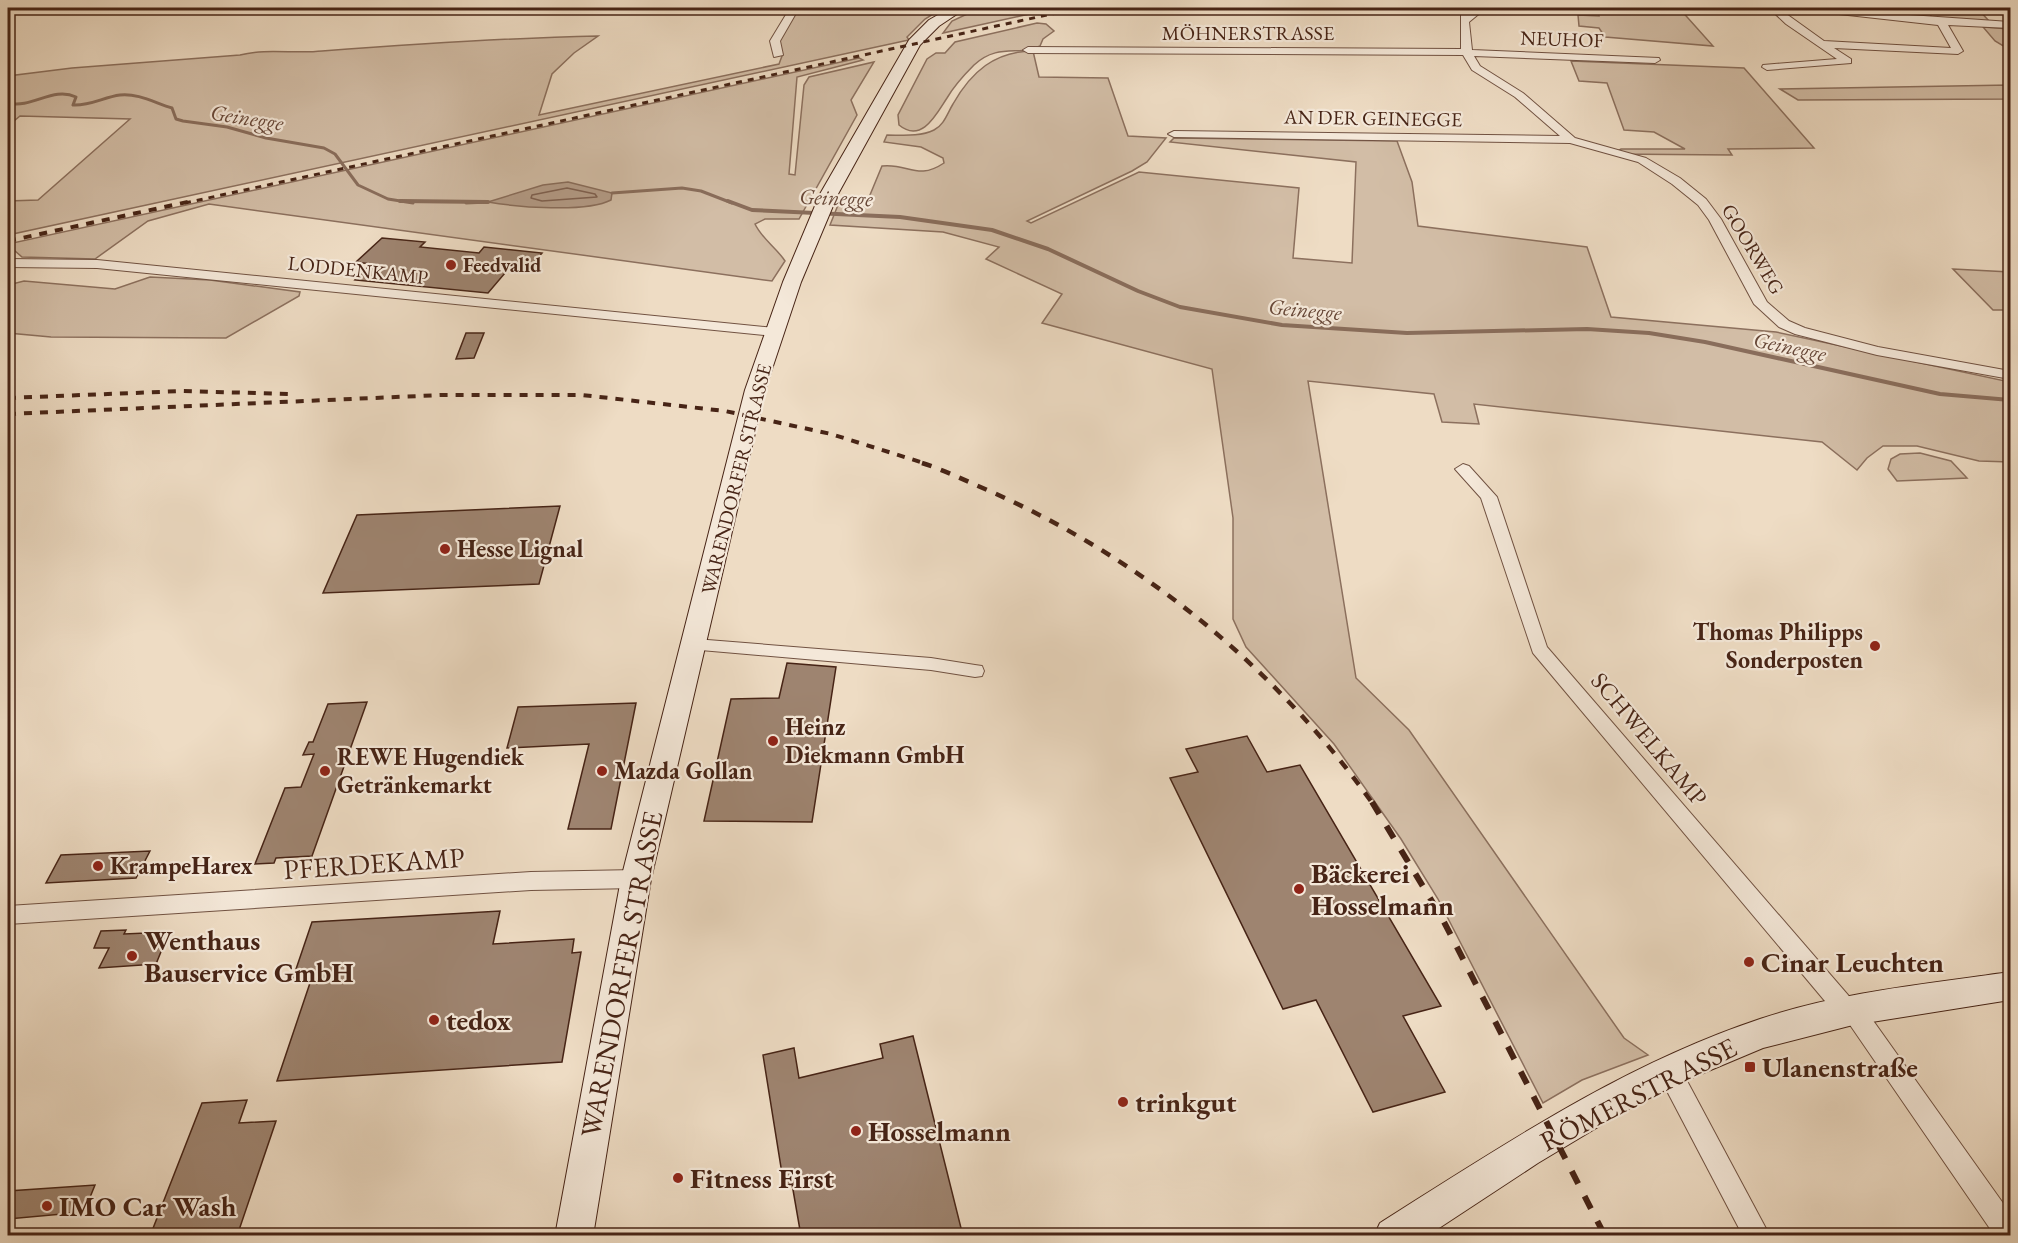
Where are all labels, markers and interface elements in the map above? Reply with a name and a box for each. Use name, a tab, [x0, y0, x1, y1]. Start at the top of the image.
street label: MÖHNERSTRASSE	[1162, 20, 1334, 46]
street label: NEUHOF	[1520, 25, 1604, 53]
water label: Geinegge	[208, 97, 286, 138]
street label: AN DER GEINEGGE	[1283, 103, 1462, 133]
water label: Geinegge	[799, 182, 874, 213]
street label: GOORWEG	[1716, 199, 1790, 299]
street label: LODDENKAMP	[287, 250, 429, 290]
place label: Feedvalid	[463, 252, 541, 278]
marker: Feedvalid	[444, 258, 458, 272]
water label: Geinegge	[1267, 292, 1343, 327]
water label: Geinegge	[1751, 325, 1829, 368]
street label: WARENDORFER STRASSE	[695, 361, 777, 597]
place label: Hesse Lignal	[457, 533, 583, 565]
marker: Hesse Lignal	[438, 542, 452, 556]
place label: Thomas Philipps Sonderposten	[1693, 616, 1863, 675]
marker: Thomas Philipps Sonderposten	[1868, 639, 1882, 653]
street label: SCHWELKAMP	[1584, 666, 1714, 812]
place label: Heinz Diekmann GmbH	[785, 711, 965, 770]
marker: Heinz Diekmann GmbH	[766, 734, 780, 748]
place label: REWE Hugendiek Getränkemarkt	[337, 741, 525, 800]
place label: Mazda Gollan	[614, 755, 753, 786]
marker: REWE Hugendiek Getränkemarkt	[318, 764, 332, 778]
marker: Mazda Gollan	[595, 764, 609, 778]
street label: WARENDORFER STRASSE	[572, 808, 670, 1140]
street label: PFERDEKAMP	[282, 839, 466, 887]
place label: KrampeHarex	[110, 850, 253, 881]
place label: Bäckerei Hosselmann	[1311, 855, 1454, 923]
marker: KrampeHarex	[91, 859, 105, 873]
marker: Bäckerei Hosselmann	[1292, 882, 1306, 896]
place label: Wenthaus Bauservice GmbH	[144, 922, 354, 990]
place label: Cinar Leuchten	[1761, 944, 1944, 980]
marker: Wenthaus Bauservice GmbH	[125, 949, 139, 963]
marker: Cinar Leuchten	[1742, 955, 1756, 969]
place label: tedox	[446, 1002, 511, 1038]
marker: tedox	[427, 1013, 441, 1027]
street label: RÖMERSTRASSE	[1533, 1029, 1743, 1159]
place label: Ulanenstraße	[1762, 1049, 1918, 1085]
marker: Ulanenstraße	[1743, 1060, 1757, 1074]
place label: trinkgut	[1135, 1084, 1237, 1120]
marker: trinkgut	[1116, 1095, 1130, 1109]
place label: Hosselmann	[868, 1113, 1011, 1149]
marker: Hosselmann	[849, 1124, 863, 1138]
place label: Fitness First	[690, 1160, 835, 1196]
marker: Fitness First	[671, 1171, 685, 1185]
place label: IMO Car Wash	[59, 1188, 237, 1224]
marker: IMO Car Wash	[40, 1199, 54, 1213]

